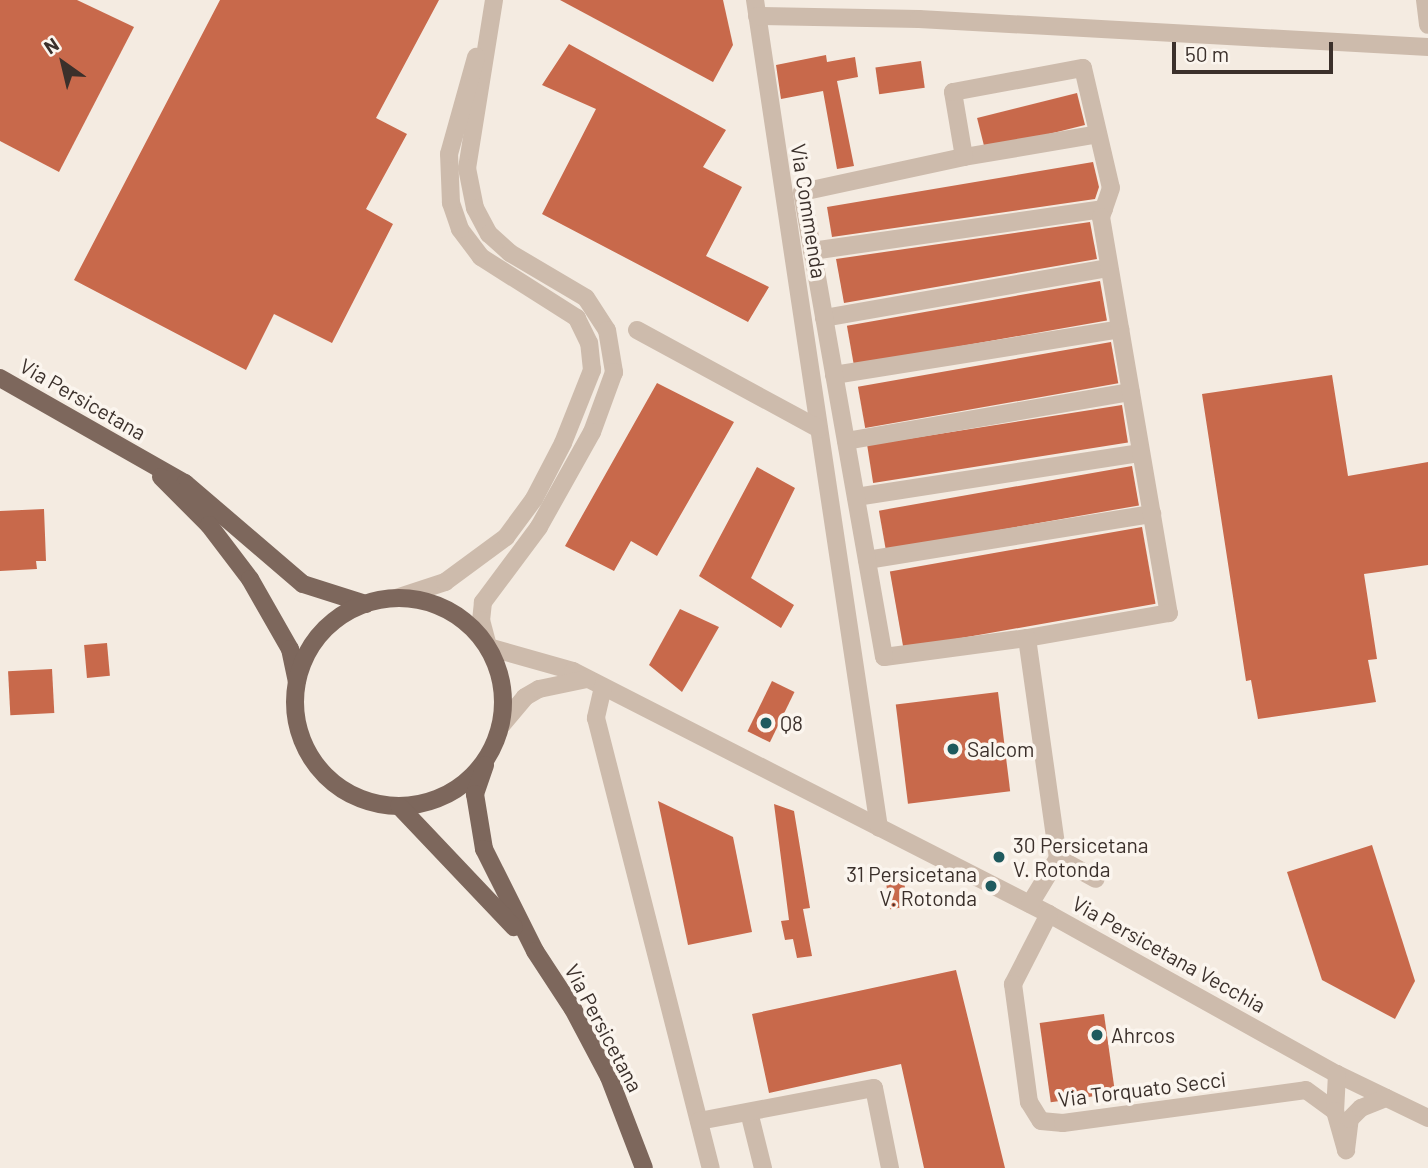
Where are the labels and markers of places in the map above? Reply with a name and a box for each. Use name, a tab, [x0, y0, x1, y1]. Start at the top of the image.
place label: Q8	[780, 710, 803, 736]
marker: Q8	[758, 715, 774, 731]
place label: Salcom	[967, 736, 1034, 762]
marker: Salcom	[945, 741, 961, 757]
place label: 30 Persicetana V. Rotonda	[1013, 832, 1148, 882]
marker: 30 Persicetana V. Rotonda	[991, 849, 1007, 865]
place label: 31 Persicetana V. Rotonda	[846, 861, 977, 911]
marker: 31 Persicetana V. Rotonda	[983, 878, 999, 894]
place label: Ahrcos	[1111, 1022, 1175, 1048]
marker: Ahrcos	[1089, 1027, 1105, 1043]

